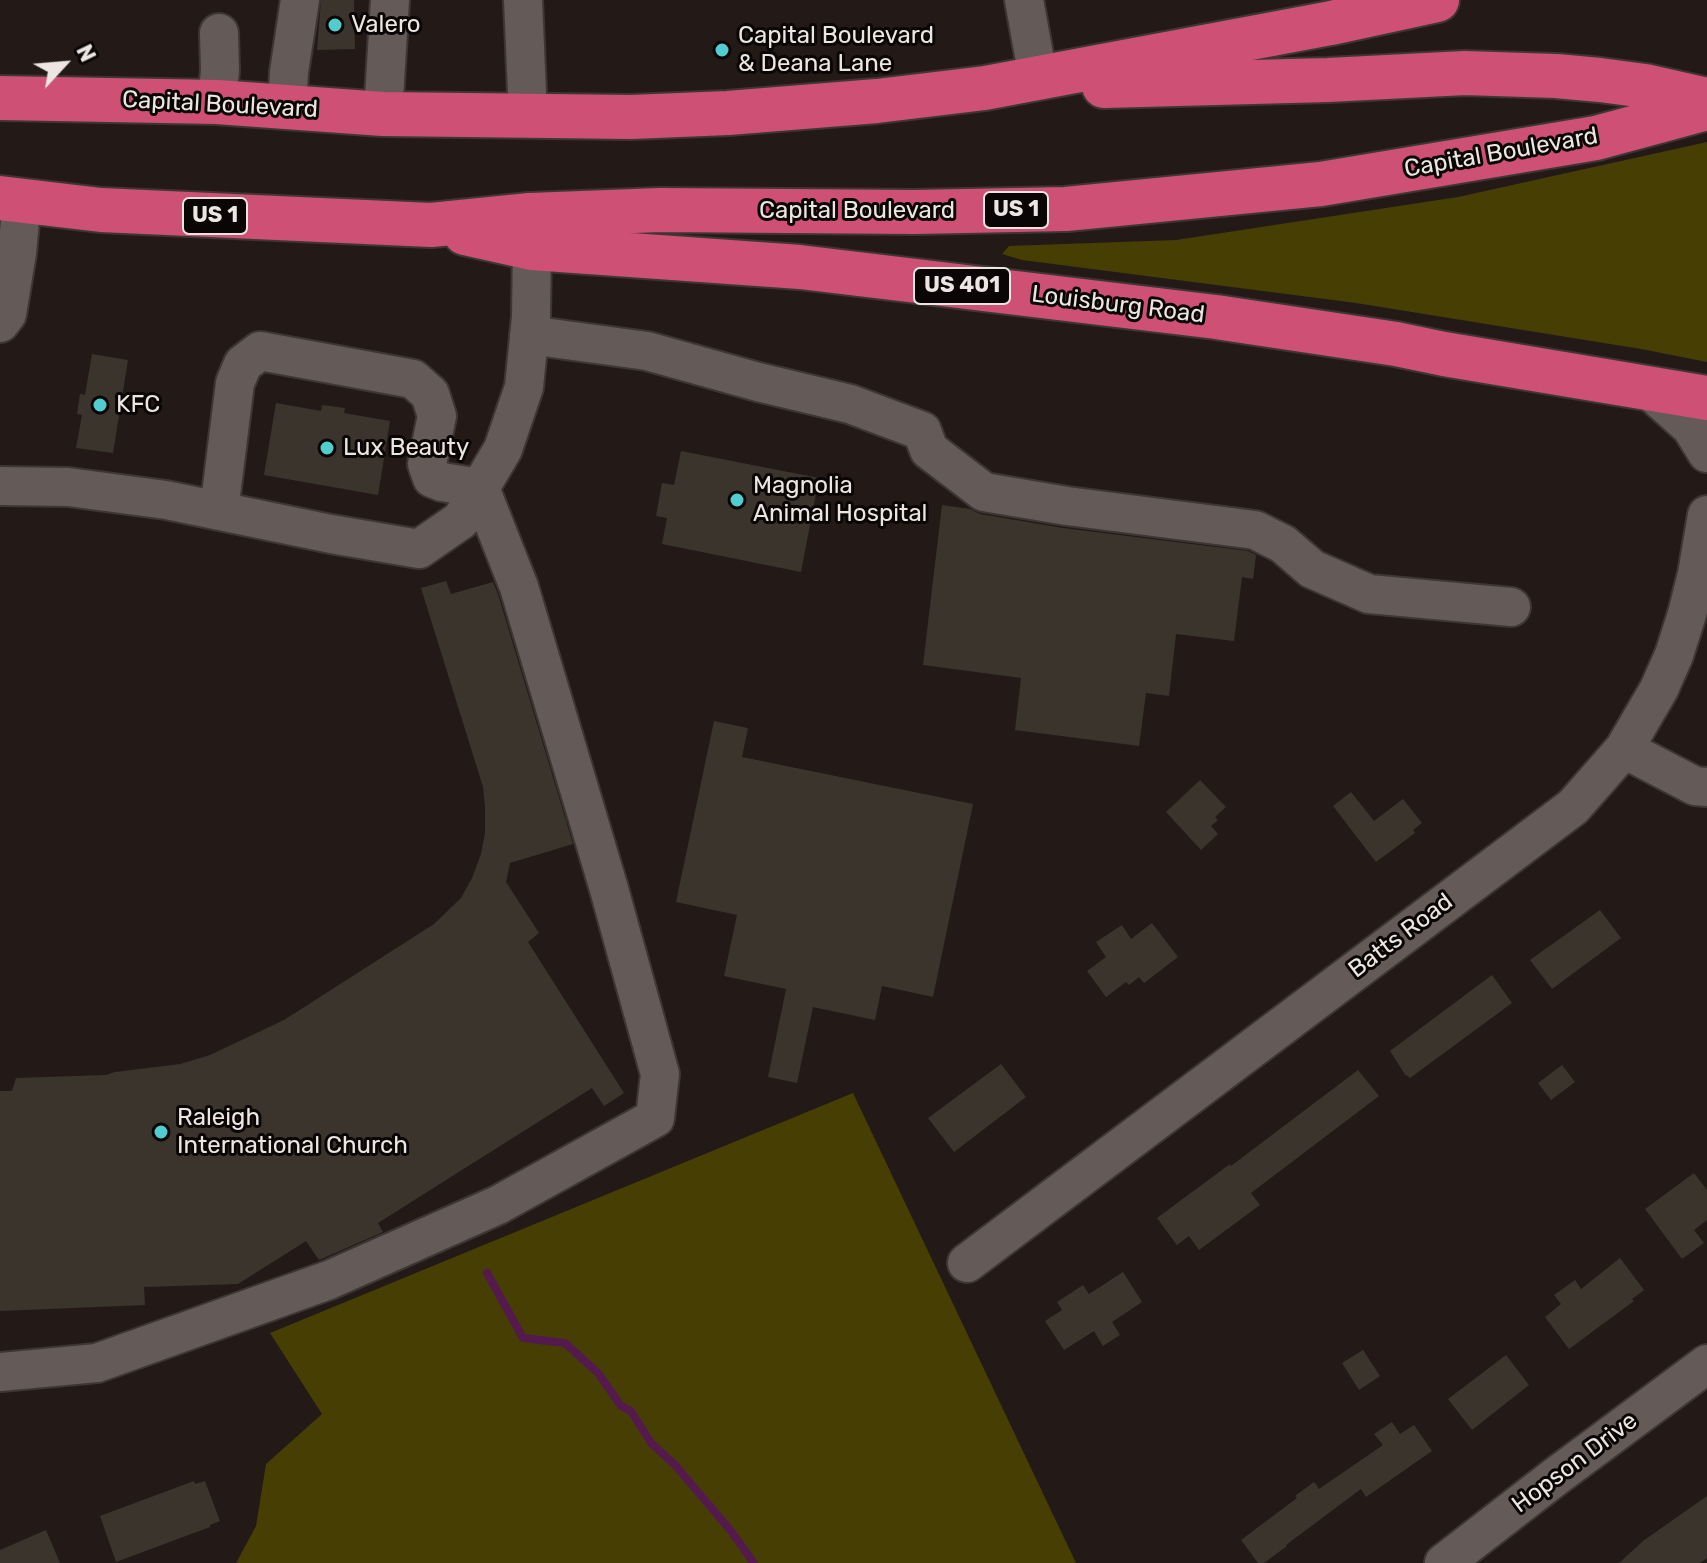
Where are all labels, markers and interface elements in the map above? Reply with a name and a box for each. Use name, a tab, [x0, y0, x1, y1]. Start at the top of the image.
place label: Valero	[351, 11, 421, 39]
marker: Valero	[326, 16, 344, 34]
place label: Capital Boulevard & Deana Lane	[738, 22, 934, 78]
north arrow	[24, 24, 104, 104]
text: N	[70, 40, 102, 66]
marker: Capital Boulevard & Deana Lane	[713, 41, 731, 59]
street label: Capital Boulevard	[121, 85, 319, 125]
street label: Capital Boulevard	[1402, 122, 1600, 184]
road number: US 1	[984, 192, 1048, 228]
street label: Capital Boulevard	[759, 197, 955, 225]
road number: US 1	[183, 198, 247, 234]
road number: US 401	[914, 268, 1010, 304]
street label: Louisburg Road	[1030, 280, 1206, 330]
place label: KFC	[116, 391, 160, 419]
marker: KFC	[91, 396, 109, 414]
place label: Lux Beauty	[343, 434, 469, 462]
marker: Lux Beauty	[318, 439, 336, 457]
place label: Magnolia Animal Hospital	[753, 472, 927, 528]
marker: Magnolia Animal Hospital	[728, 491, 746, 509]
street label: Batts Road	[1343, 888, 1459, 984]
place label: Raleigh International Church	[177, 1104, 408, 1160]
marker: Raleigh International Church	[152, 1123, 170, 1141]
street label: Hopson Drive	[1507, 1407, 1643, 1519]

